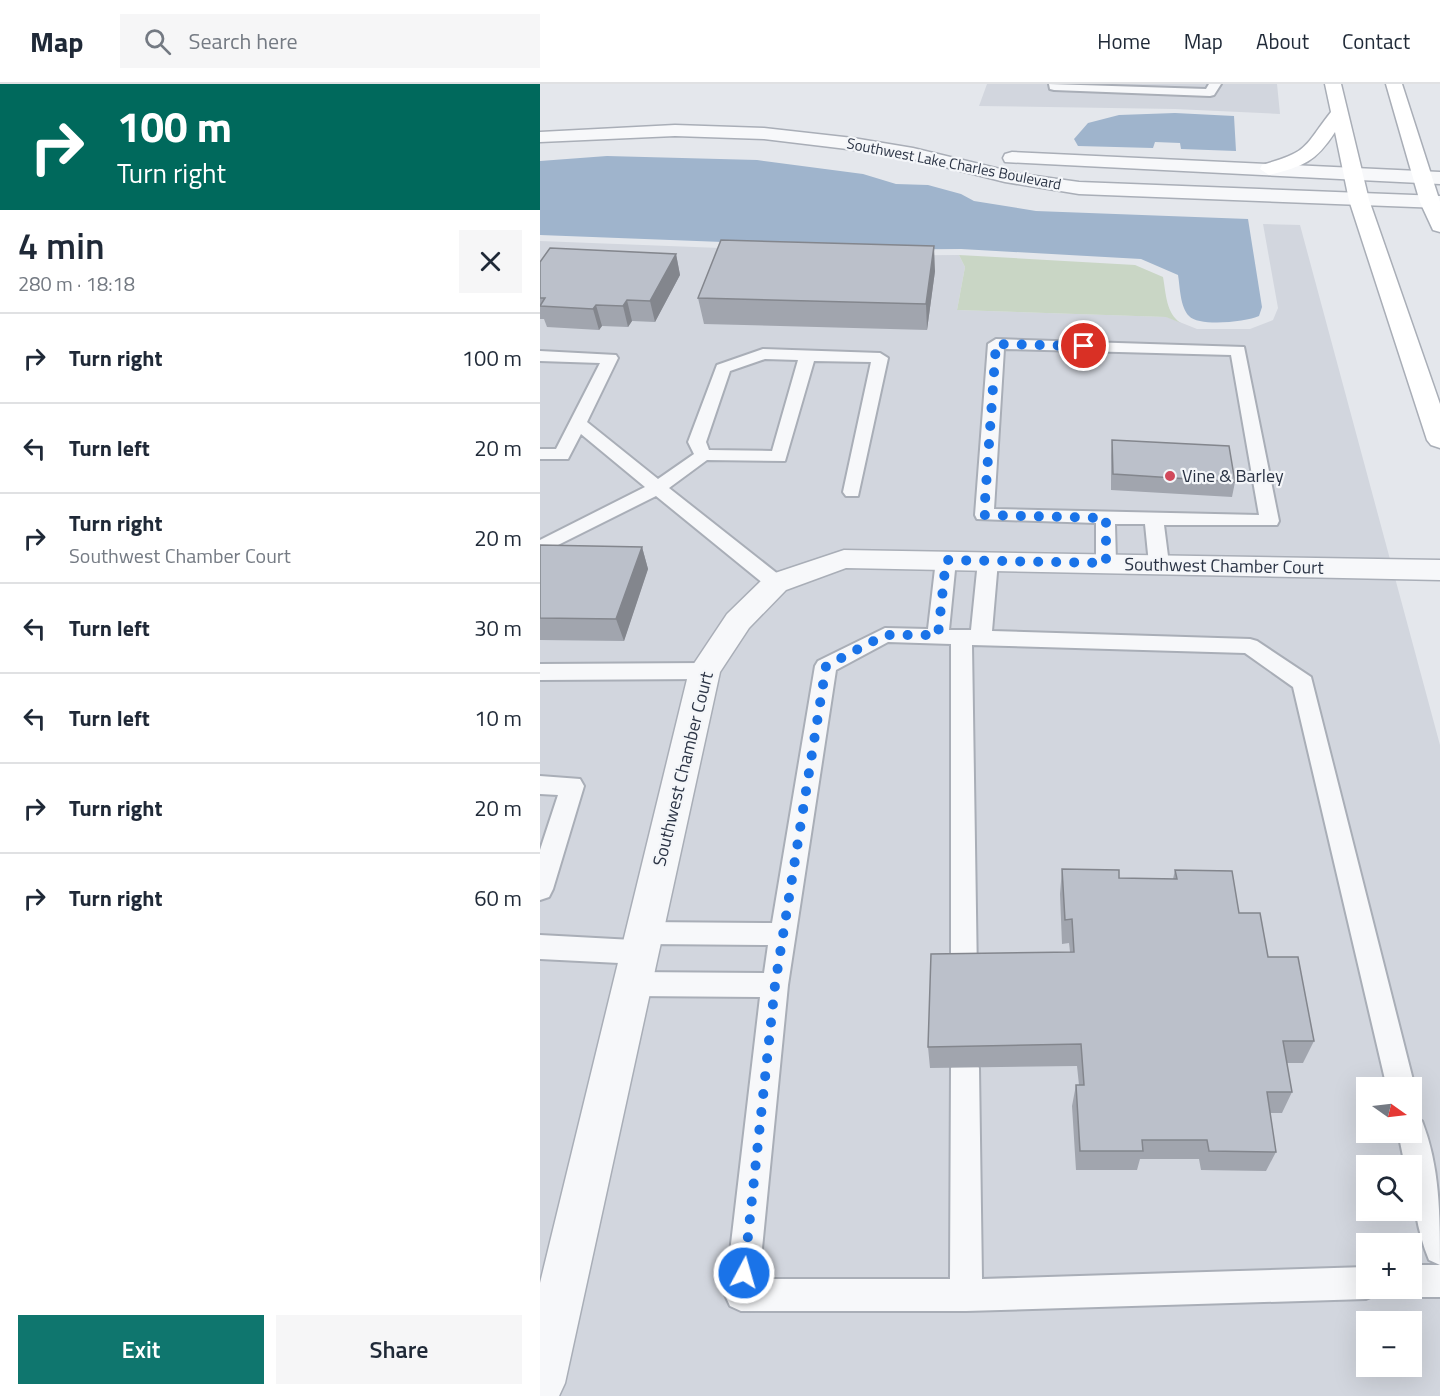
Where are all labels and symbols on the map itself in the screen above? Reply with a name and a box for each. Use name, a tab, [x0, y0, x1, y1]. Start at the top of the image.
street label: Southwest Lake Charles Boulevard	[845, 131, 1063, 196]
pin	[1058, 320, 1109, 371]
place label: Vine & Barley	[1182, 462, 1284, 489]
marker: Vine & Barley	[1163, 469, 1177, 483]
street label: Southwest Chamber Court	[1124, 550, 1325, 581]
street label: Southwest Chamber Court	[645, 668, 720, 869]
north arrow	[1356, 1077, 1422, 1143]
position arrow	[712, 1241, 776, 1305]

